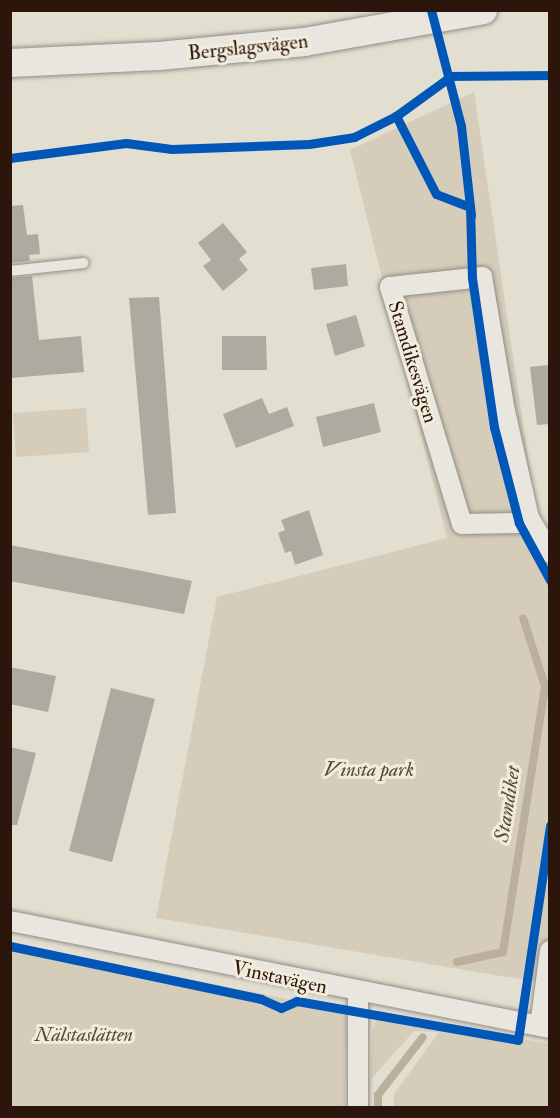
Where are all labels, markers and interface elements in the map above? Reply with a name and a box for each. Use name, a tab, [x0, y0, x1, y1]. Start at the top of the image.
street label: Bergslagsvägen	[187, 29, 309, 65]
street label: Stamdikesvägen	[383, 298, 443, 426]
park label: Vinsta park	[324, 757, 414, 781]
water label: Stamdiket	[490, 764, 526, 844]
street label: Vinstavägen	[230, 955, 330, 999]
park label: Nälstaslätten	[35, 1022, 133, 1046]

